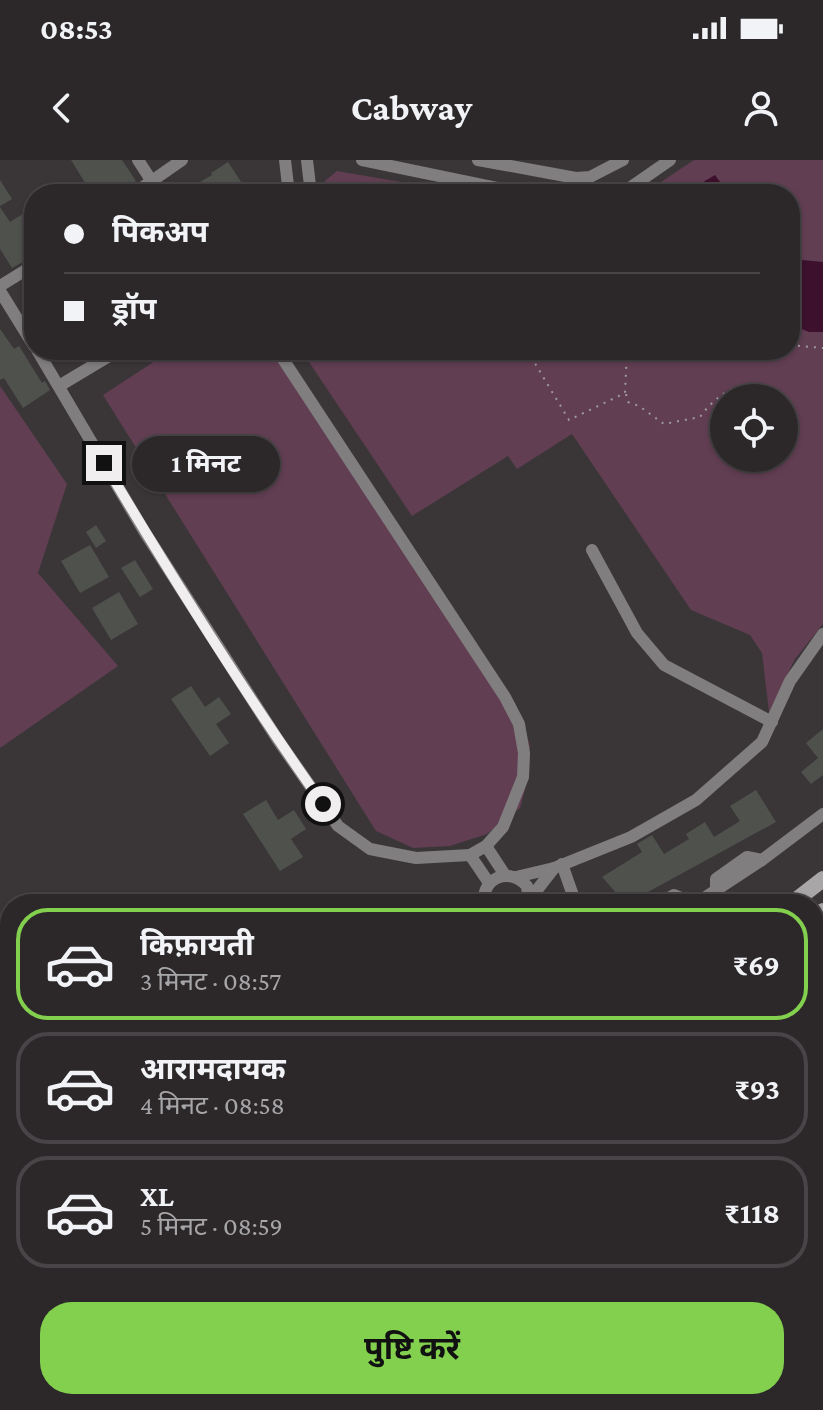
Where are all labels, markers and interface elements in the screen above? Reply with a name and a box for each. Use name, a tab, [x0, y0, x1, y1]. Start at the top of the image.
text: 08:53	[40, 12, 113, 45]
icon: back	[40, 86, 84, 130]
icon: person	[739, 86, 783, 130]
text: Cabway	[351, 88, 472, 128]
text: पिकअप	[112, 215, 208, 248]
text: ड्रॉप	[112, 292, 156, 325]
map controls	[710, 384, 798, 472]
button: locate	[710, 384, 798, 472]
callout: 1 मिनट	[132, 435, 280, 491]
route end	[86, 445, 122, 481]
text: 1 मिनट	[171, 449, 241, 478]
route start	[305, 786, 341, 822]
icon: car	[44, 928, 116, 1000]
text: किफ़ायती	[140, 928, 254, 961]
text: ₹69	[733, 948, 780, 981]
text: 3 मिनट · 08:57	[140, 967, 281, 996]
icon: car	[44, 1052, 116, 1124]
text: आरामदायक	[140, 1052, 286, 1085]
text: ₹93	[735, 1072, 780, 1105]
text: 4 मिनट · 08:58	[140, 1091, 285, 1120]
icon: car	[44, 1176, 116, 1248]
text: XL	[140, 1179, 174, 1212]
text: ₹118	[724, 1196, 780, 1229]
text: 5 मिनट · 08:59	[140, 1212, 283, 1241]
button: पुष्टि करें	[40, 1302, 784, 1394]

